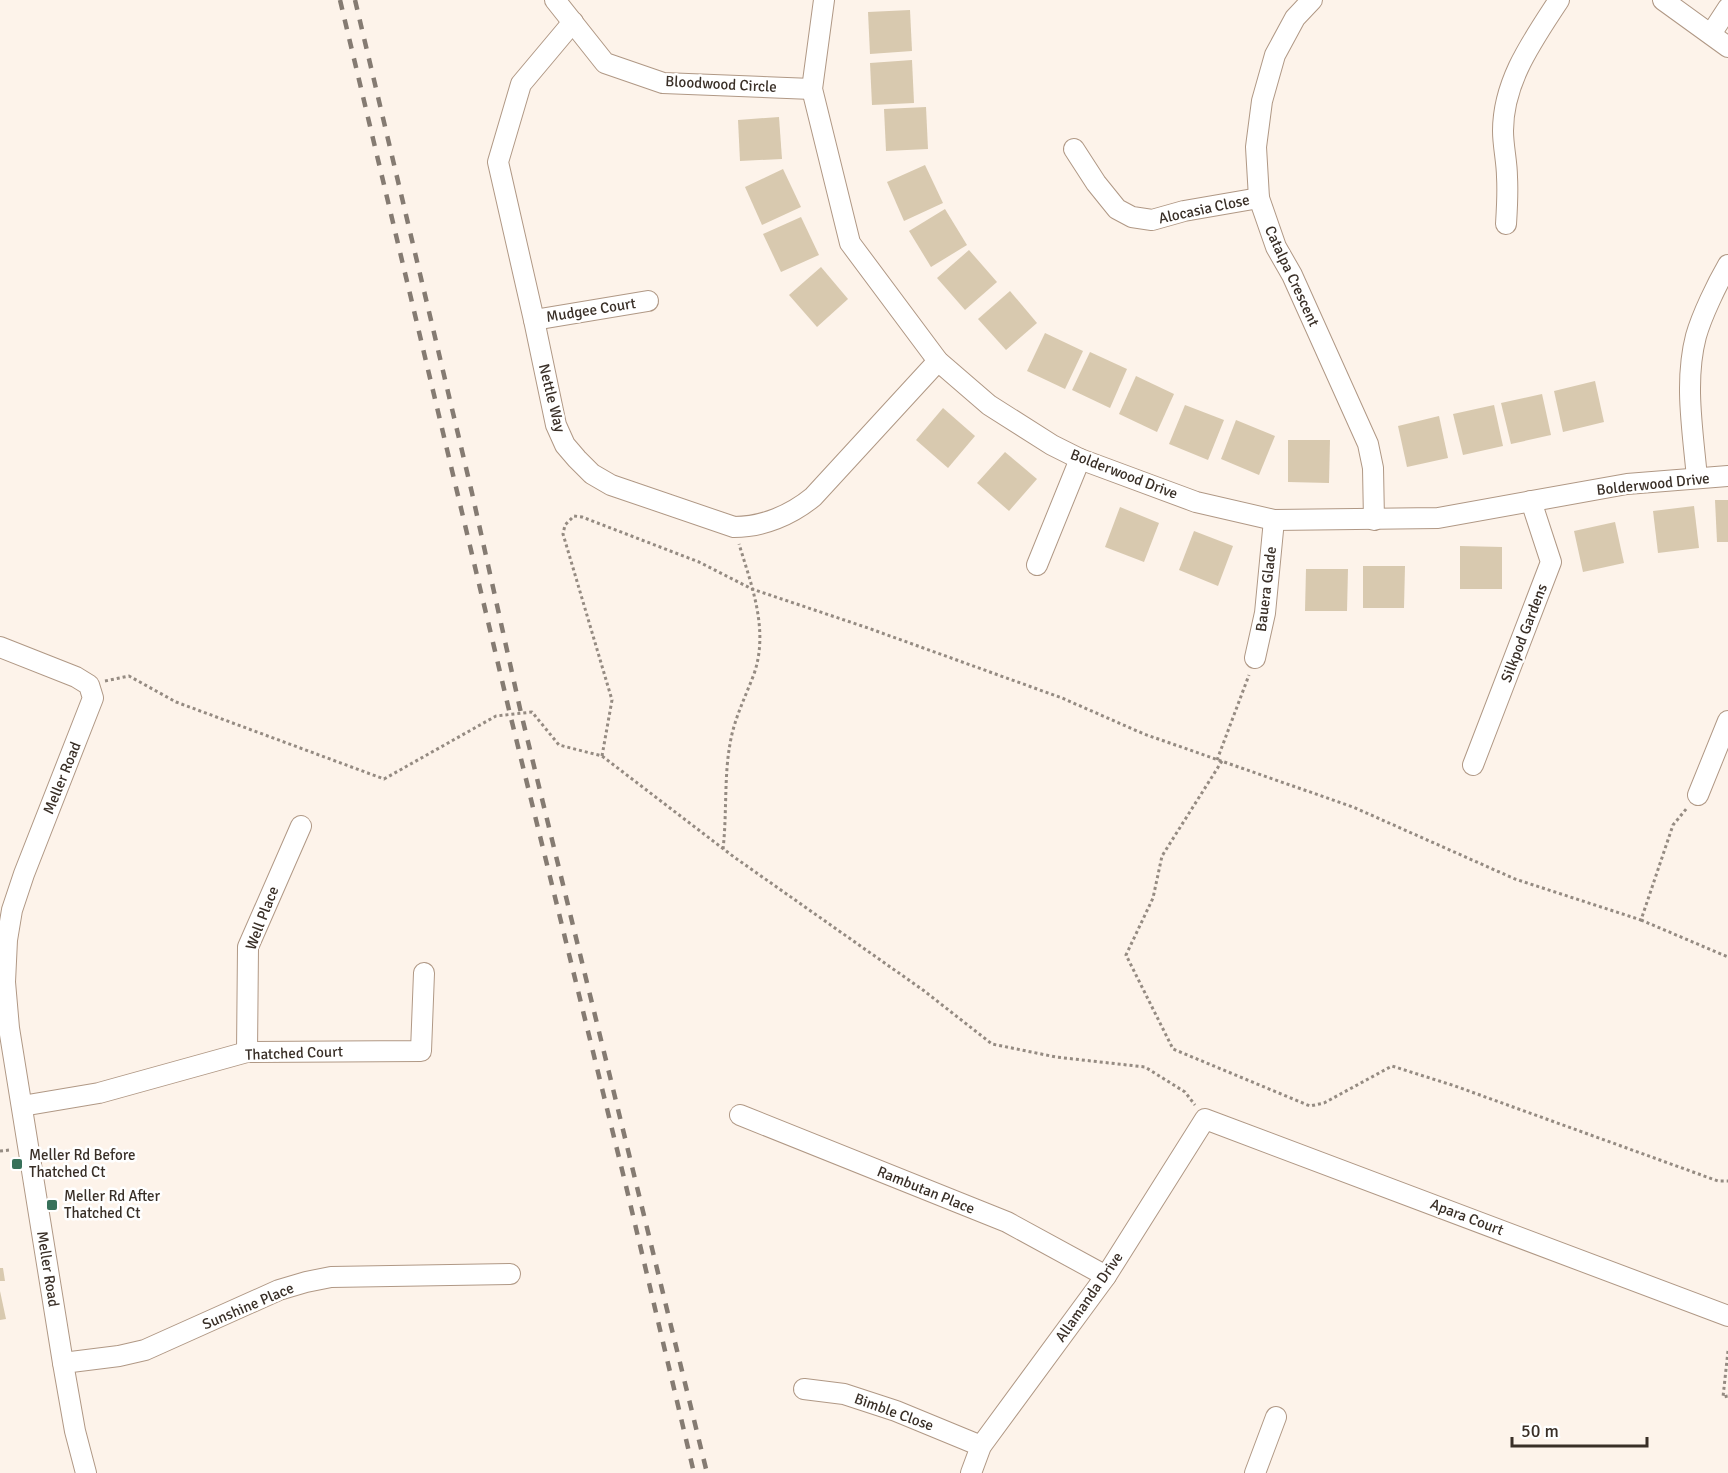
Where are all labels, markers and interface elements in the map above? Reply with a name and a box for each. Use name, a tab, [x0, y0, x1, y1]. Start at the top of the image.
street label: Bloodwood Circle	[665, 72, 777, 96]
street label: Alocasia Close	[1157, 191, 1251, 227]
street label: Catalpa Crescent	[1261, 223, 1323, 329]
street label: Mudgee Court	[545, 294, 637, 326]
street label: Nettle Way	[535, 362, 569, 434]
street label: Bolderwood Drive	[1068, 445, 1180, 503]
street label: Bolderwood Drive	[1596, 469, 1710, 499]
street label: Bauera Glade	[1252, 545, 1280, 633]
street label: Silkpod Gardens	[1497, 581, 1551, 685]
street label: Meller Road	[39, 739, 85, 817]
street label: Well Place	[242, 884, 282, 952]
street label: Thatched Court	[245, 1042, 343, 1064]
place label: Meller Rd Before Thatched Ct	[29, 1146, 136, 1181]
marker: Meller Rd Before Thatched Ct	[10, 1157, 24, 1171]
street label: Rambutan Place	[874, 1162, 978, 1218]
place label: Meller Rd After Thatched Ct	[64, 1187, 161, 1222]
street label: Apara Court	[1428, 1195, 1506, 1239]
marker: Meller Rd After Thatched Ct	[45, 1198, 59, 1212]
street label: Meller Road	[33, 1230, 63, 1308]
street label: Allamanda Drive	[1051, 1249, 1127, 1345]
street label: Sunshine Place	[200, 1279, 296, 1333]
street label: Bimble Close	[852, 1389, 936, 1435]
scale bar	[1512, 1410, 1647, 1448]
text: 50 m	[1521, 1420, 1559, 1442]

